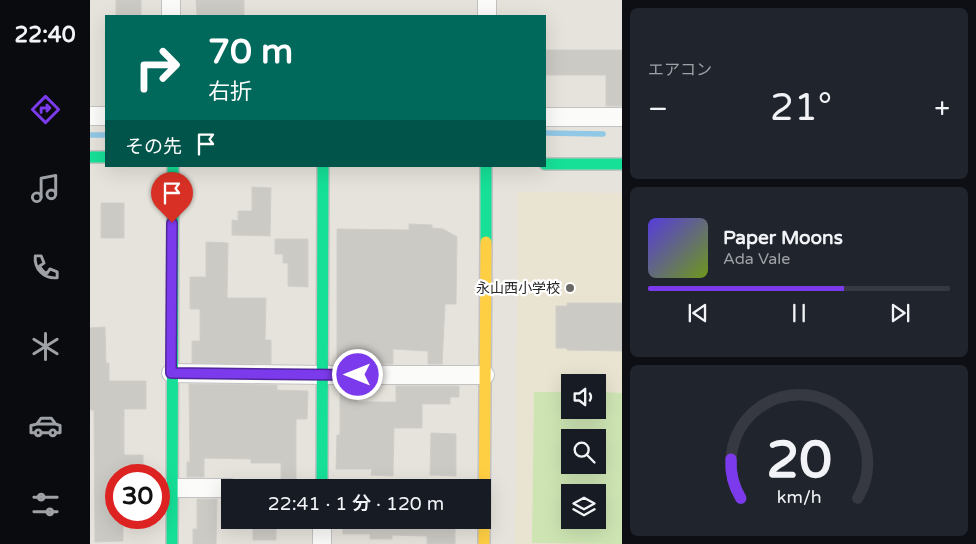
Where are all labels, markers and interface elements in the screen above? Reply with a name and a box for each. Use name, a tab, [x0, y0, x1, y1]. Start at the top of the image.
text: 22:40	[15, 22, 75, 48]
text: 70 m	[208, 31, 293, 73]
icon: right	[125, 35, 190, 100]
text: エアコン	[648, 60, 712, 80]
text: 右折	[208, 79, 252, 105]
text: 21°	[770, 85, 832, 131]
icon: directions	[28, 92, 63, 127]
text: −	[648, 92, 668, 126]
text: +	[934, 92, 950, 126]
icon: arrive	[192, 130, 220, 158]
text: その先	[125, 136, 182, 158]
icon: music	[28, 171, 63, 206]
pin	[151, 172, 193, 223]
icon: arrive	[158, 179, 186, 207]
text: Paper Moons	[723, 227, 843, 249]
text: Ada Vale	[723, 249, 790, 269]
icon: phone	[28, 250, 63, 285]
place label: 永山西小学校	[476, 280, 560, 297]
marker: 永山西小学校	[564, 282, 576, 294]
icon: previous	[684, 299, 712, 327]
icon: pause	[785, 299, 813, 327]
icon: next	[886, 299, 914, 327]
icon: climate	[28, 329, 63, 364]
position arrow	[331, 348, 383, 400]
map controls	[561, 374, 606, 529]
button: sound	[561, 374, 606, 419]
icon: car	[28, 408, 63, 443]
button: search	[561, 429, 606, 474]
text: 20	[766, 429, 832, 492]
speed limit sign: 30	[105, 464, 170, 529]
button: layers	[561, 484, 606, 529]
icon: filters	[28, 487, 63, 522]
text: km/h	[777, 487, 821, 508]
text: 22:41 · 1 分 · 120 m	[268, 493, 444, 515]

